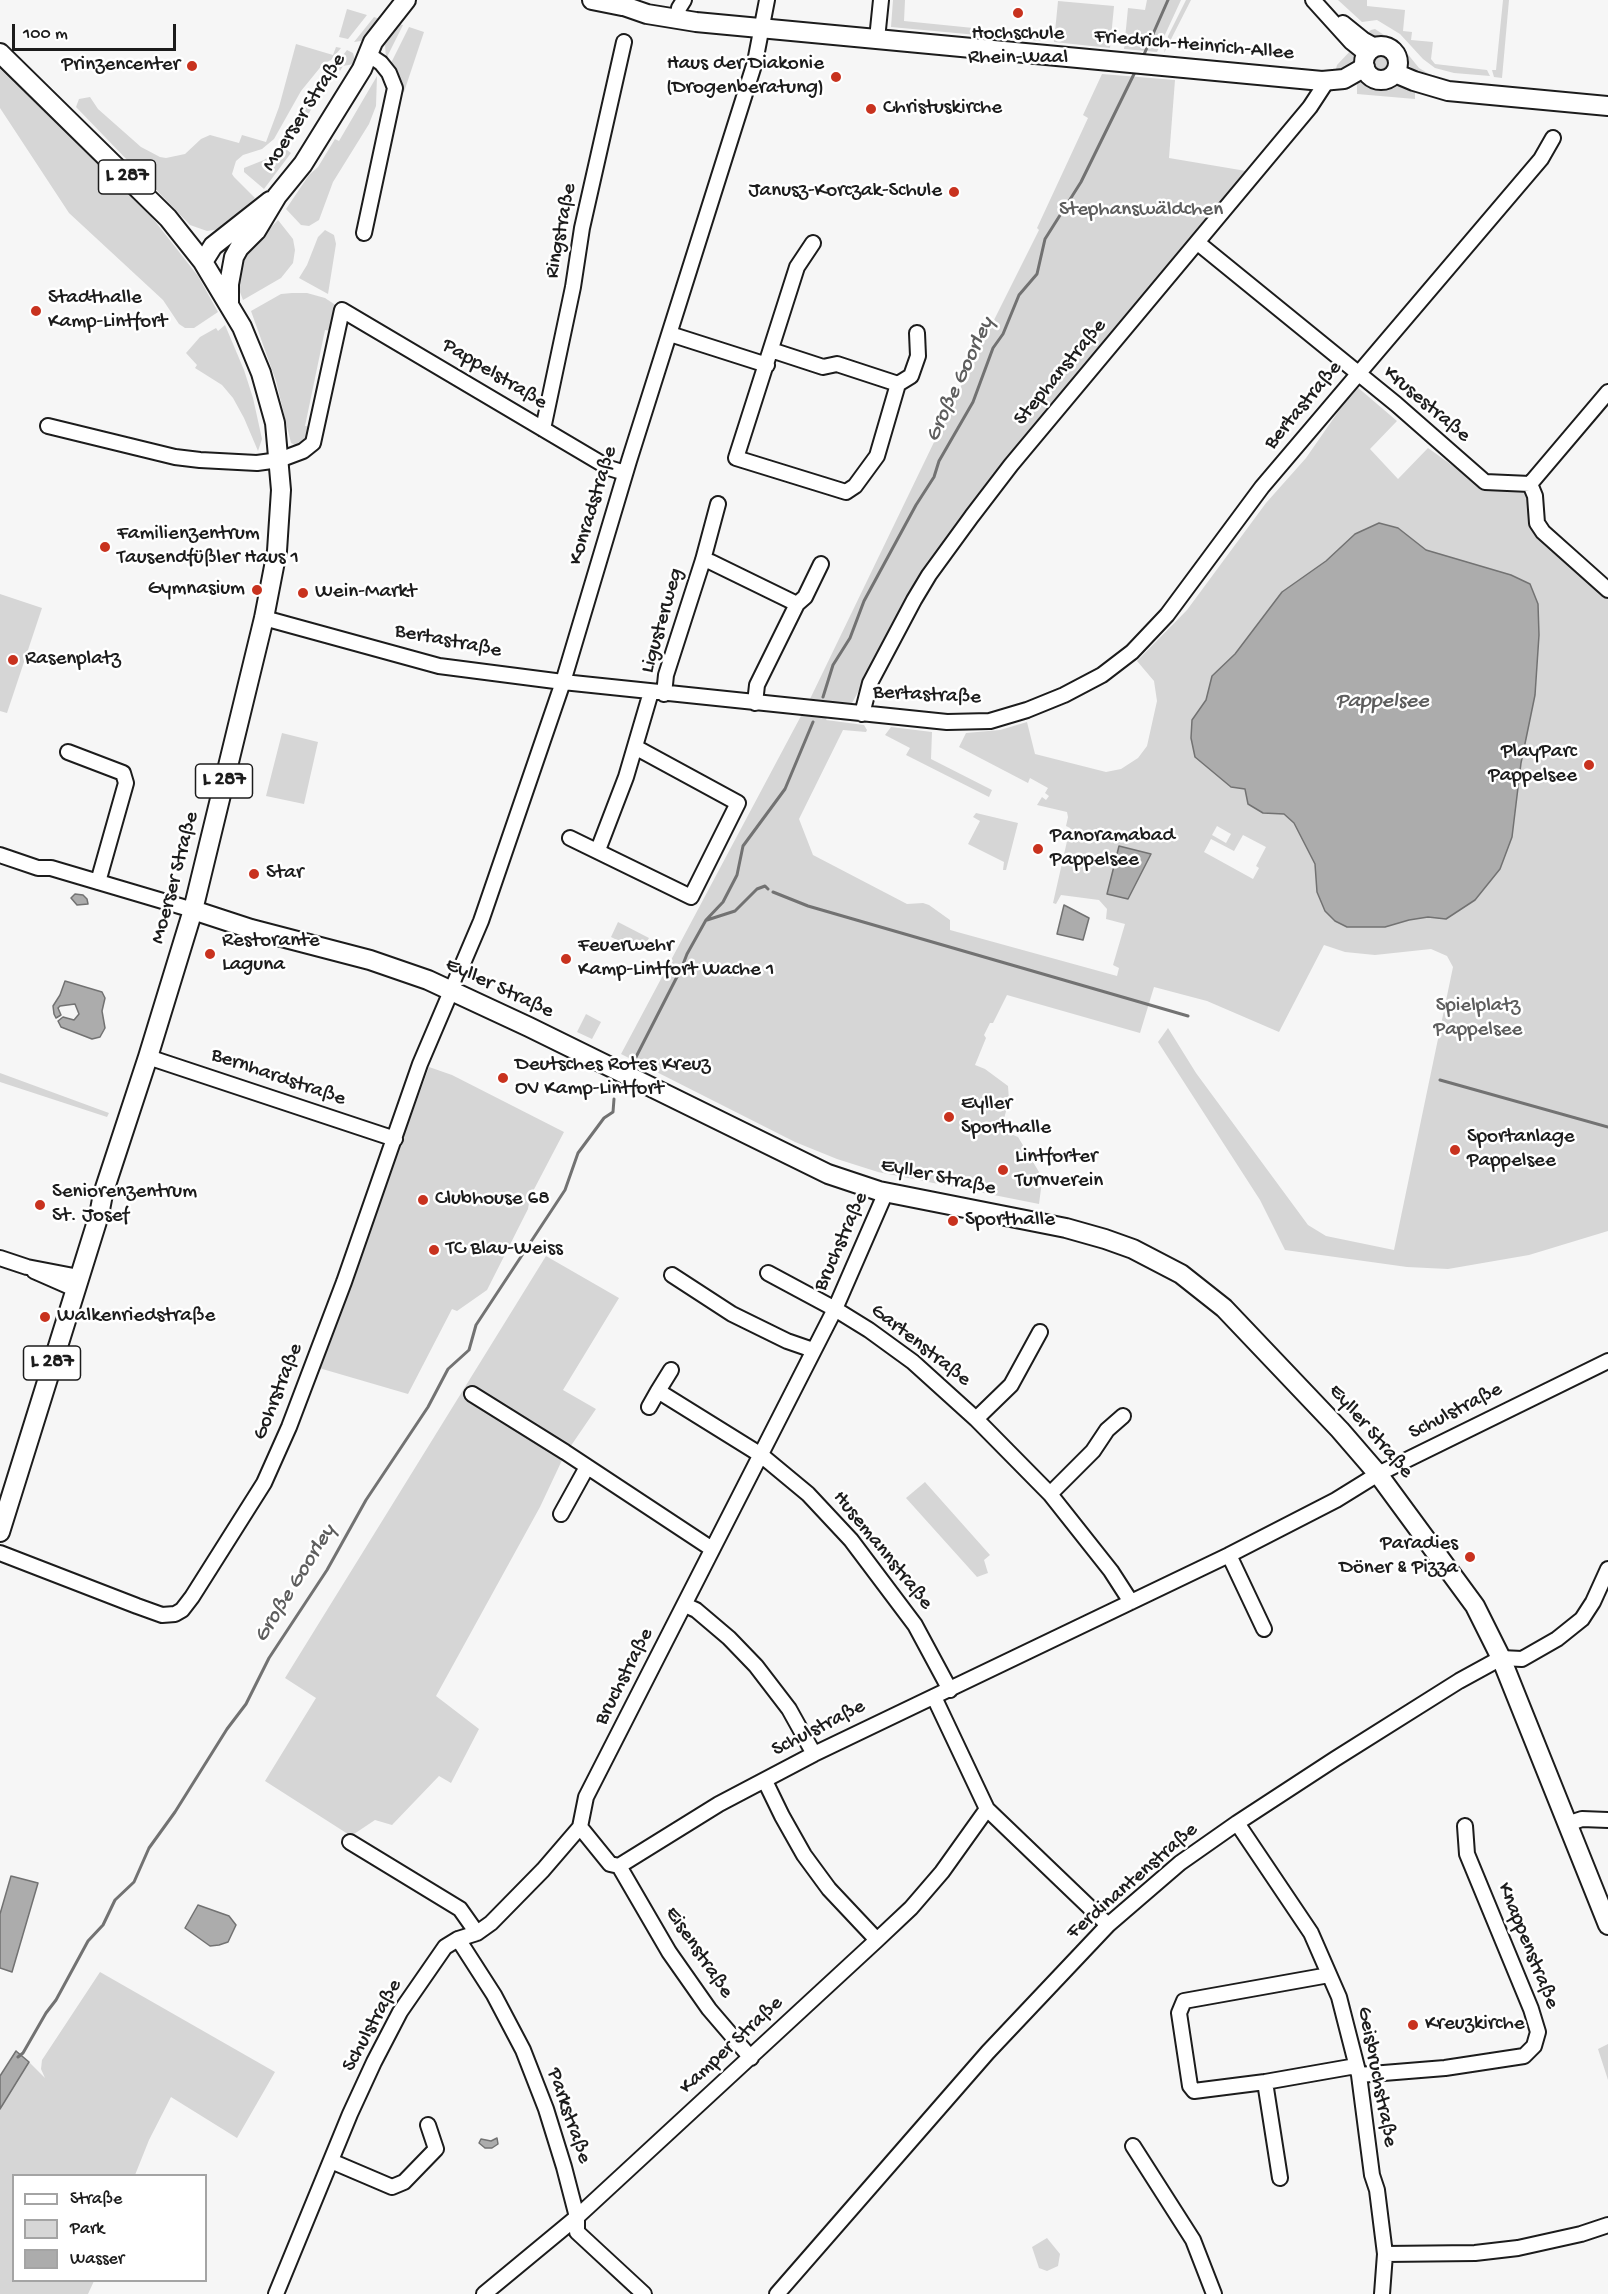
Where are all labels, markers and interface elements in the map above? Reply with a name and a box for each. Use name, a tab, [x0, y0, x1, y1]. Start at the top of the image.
marker: Hochschule Rhein-Waal	[1011, 6, 1025, 20]
scale bar	[15, 12, 178, 50]
place label: Hochschule Rhein-Waal	[968, 22, 1068, 72]
text: 100 m	[23, 24, 68, 45]
street label: Friedrich-Heinrich-Allee	[1093, 25, 1295, 67]
street label: Moerser Straße	[257, 49, 353, 177]
place label: Haus der Diakonie (Drogenberatung)	[666, 52, 824, 102]
place label: Prinzencenter	[62, 53, 180, 79]
marker: Prinzencenter	[185, 59, 199, 73]
marker: Haus der Diakonie (Drogenberatung)	[829, 70, 843, 84]
place label: Christuskirche	[883, 96, 1002, 122]
marker: Christuskirche	[864, 102, 878, 116]
road number: L 287	[98, 160, 156, 194]
place label: Janusz-Korczak-Schule	[748, 179, 942, 205]
street label: Ringstraße	[540, 181, 584, 281]
marker: Janusz-Korczak-Schule	[947, 185, 961, 199]
park label: Stephanswäldchen	[1059, 198, 1223, 224]
place label: Stadthalle Kamp-Lintfort	[48, 286, 167, 336]
marker: Stadthalle Kamp-Lintfort	[29, 304, 43, 318]
water label: Große Goorley	[921, 313, 1001, 447]
street label: Stephanstraße	[1009, 315, 1113, 431]
street label: Pappelstraße	[437, 334, 551, 416]
street label: Bertastraße	[1260, 356, 1348, 456]
street label: Krusestraße	[1377, 361, 1475, 449]
street label: Konradstraße	[564, 444, 624, 568]
place label: Familienzentrum Tausendfüßler Haus 1	[117, 522, 299, 572]
marker: Familienzentrum Tausendfüßler Haus 1	[98, 540, 112, 554]
street label: Ligusterweg	[636, 566, 690, 676]
place label: Gymnasium	[148, 577, 245, 603]
place label: Wein-Markt	[315, 580, 416, 606]
marker: Gymnasium	[250, 583, 264, 597]
marker: Wein-Markt	[296, 586, 310, 600]
street label: Bertastraße	[392, 619, 504, 665]
place label: Rasenplatz	[25, 647, 121, 673]
marker: Rasenplatz	[6, 653, 20, 667]
street label: Bertastraße	[872, 681, 982, 711]
water label: Pappelsee	[1335, 690, 1429, 716]
place label: PlayParc Pappelsee	[1488, 740, 1577, 790]
marker: PlayParc Pappelsee	[1582, 758, 1596, 772]
road number: L 287	[196, 764, 252, 798]
street label: Moerser Straße	[146, 809, 206, 947]
place label: Panoramabad Pappelsee	[1050, 824, 1175, 874]
marker: Panoramabad Pappelsee	[1031, 842, 1045, 856]
place label: Star	[266, 861, 303, 887]
marker: Star	[247, 867, 261, 881]
place label: Restorante Laguna	[222, 929, 320, 979]
place label: Feuerwehr Kamp-Lintfort Wache 1	[578, 934, 774, 984]
marker: Restorante Laguna	[203, 947, 217, 961]
marker: Feuerwehr Kamp-Lintfort Wache 1	[559, 952, 573, 966]
street label: Eyller Straße	[441, 953, 557, 1025]
park label: Spielplatz Pappelsee	[1434, 994, 1522, 1044]
street label: Bernhardstraße	[207, 1043, 349, 1113]
place label: Deutsches Rotes Kreuz OV Kamp-Lintfort	[515, 1053, 711, 1103]
marker: Deutsches Rotes Kreuz OV Kamp-Lintfort	[496, 1071, 510, 1085]
place label: Eyller Sporthalle	[961, 1092, 1051, 1142]
marker: Eyller Sporthalle	[942, 1110, 956, 1124]
place label: Sportanlage Pappelsee	[1467, 1125, 1575, 1175]
marker: Sportanlage Pappelsee	[1448, 1143, 1462, 1157]
place label: Lintforter Turnverein	[1015, 1145, 1103, 1195]
street label: Eyller Straße	[878, 1154, 998, 1202]
marker: Lintforter Turnverein	[996, 1163, 1010, 1177]
place label: Seniorenzentrum St. Josef	[52, 1180, 197, 1230]
place label: Clubhouse 68	[435, 1187, 550, 1213]
street label: Bruchstraße	[809, 1189, 875, 1295]
marker: Clubhouse 68	[416, 1193, 430, 1207]
marker: Seniorenzentrum St. Josef	[33, 1198, 47, 1212]
place label: Sporthalle	[965, 1208, 1055, 1234]
marker: Sporthalle	[946, 1214, 960, 1228]
place label: TC Blau-Weiss	[446, 1237, 563, 1263]
marker: TC Blau-Weiss	[427, 1243, 441, 1257]
street label: Gartenstraße	[865, 1299, 975, 1393]
place label: Walkenriedstraße	[57, 1304, 215, 1330]
marker: Walkenriedstraße	[38, 1310, 52, 1324]
street label: Gohrstraße	[248, 1340, 310, 1444]
road number: L 287	[23, 1346, 80, 1380]
street label: Schulstraße	[1405, 1378, 1507, 1446]
street label: Eyller Straße	[1322, 1380, 1418, 1484]
street label: Husemannstraße	[826, 1486, 938, 1616]
water label: Große Goorley	[249, 1520, 343, 1648]
place label: Paradies Döner & Pizza	[1339, 1532, 1458, 1582]
marker: Paradies Döner & Pizza	[1463, 1550, 1477, 1564]
street label: Bruchstraße	[590, 1624, 660, 1730]
street label: Schulstraße	[768, 1695, 870, 1763]
street label: Ferdinantenstraße	[1062, 1818, 1204, 1946]
street label: Knappenstraße	[1490, 1879, 1564, 2013]
street label: Eisenstraße	[658, 1902, 738, 2004]
street label: Schulstraße	[337, 1975, 409, 2077]
street label: Kamper Straße	[675, 1992, 789, 2100]
street label: Geisbruchstraße	[1350, 2005, 1402, 2149]
place label: Kreuzkirche	[1425, 2012, 1525, 2038]
marker: Kreuzkirche	[1406, 2018, 1420, 2032]
street label: Parkstraße	[540, 2065, 596, 2167]
legend	[12, 2174, 207, 2282]
text: Straße	[70, 2189, 122, 2210]
text: Park	[70, 2219, 104, 2240]
text: Wasser	[70, 2249, 124, 2270]

